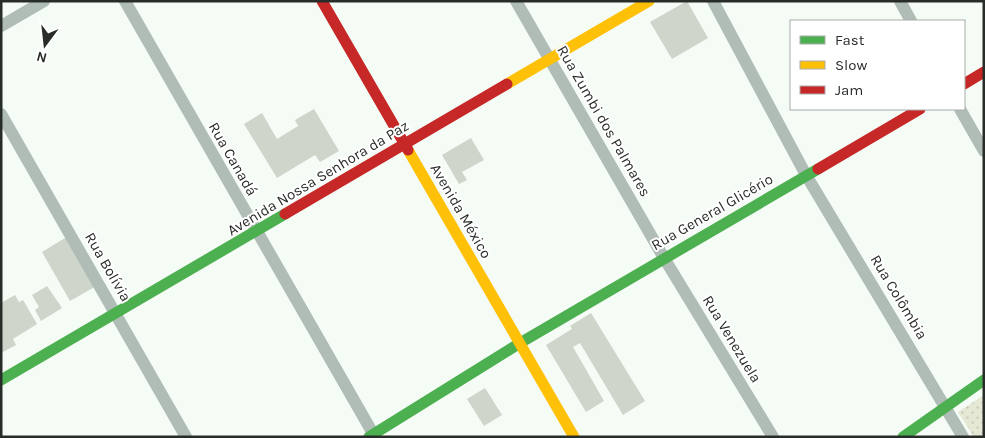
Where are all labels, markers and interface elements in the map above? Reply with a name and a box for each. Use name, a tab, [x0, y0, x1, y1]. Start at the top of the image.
north arrow	[20, 20, 70, 70]
legend	[790, 20, 965, 110]
text: Fast	[835, 31, 865, 49]
street label: Rua Zumbi dos Palmares	[553, 42, 655, 200]
text: N	[35, 48, 49, 67]
text: Slow	[835, 56, 867, 74]
text: Jam	[835, 81, 863, 99]
street label: Avenida Nossa Senhora da Paz	[224, 117, 412, 239]
street label: Rua Canadá	[205, 119, 261, 199]
street label: Avenida México	[427, 160, 495, 262]
street label: Rua General Glicério	[648, 170, 776, 254]
street label: Rua Bolívia	[81, 229, 135, 305]
street label: Rua Colômbia	[867, 251, 931, 343]
street label: Rua Venezuela	[699, 292, 765, 386]

